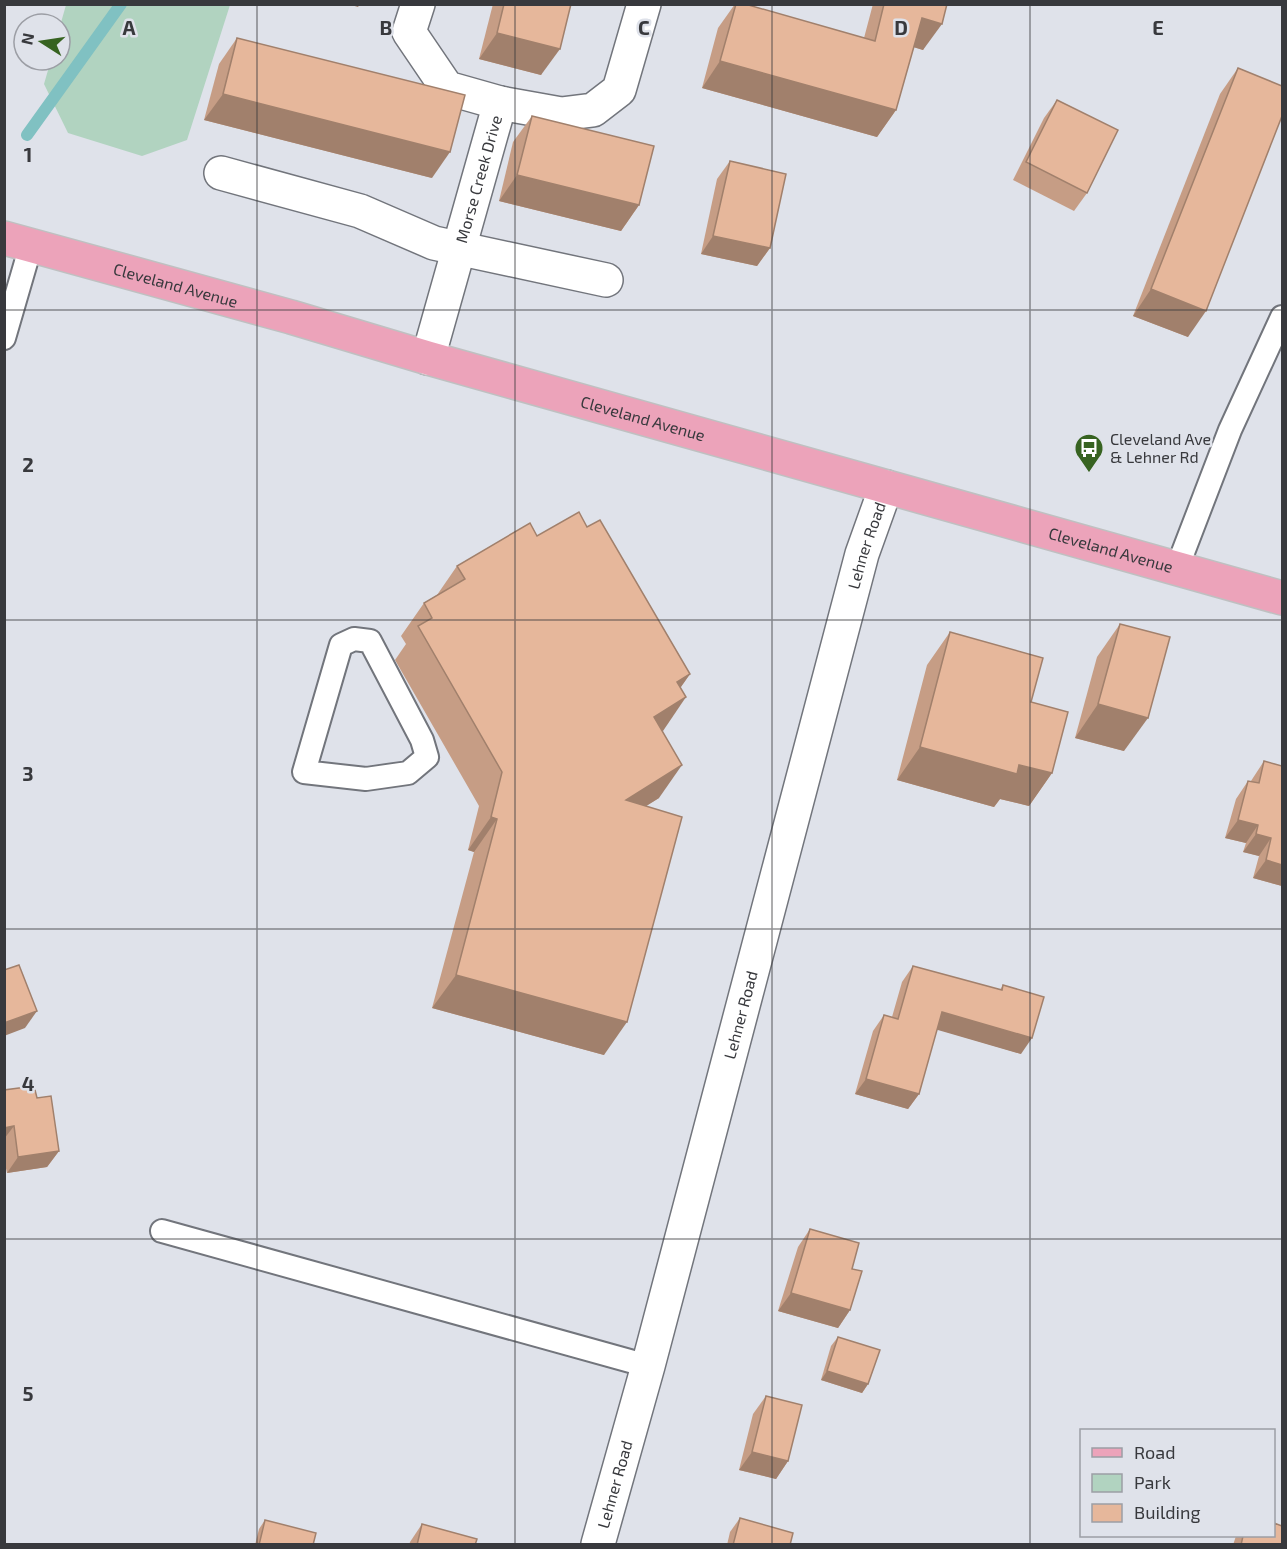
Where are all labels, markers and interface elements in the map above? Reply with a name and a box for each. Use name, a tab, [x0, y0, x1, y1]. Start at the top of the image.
north arrow	[12, 12, 72, 72]
text: A	[122, 15, 136, 39]
text: B	[380, 15, 392, 39]
text: C	[638, 15, 650, 39]
text: D	[894, 15, 908, 39]
text: E	[1152, 15, 1164, 39]
text: N	[16, 31, 37, 46]
street label: Morse Creek Drive	[451, 113, 505, 245]
text: 1	[24, 142, 32, 166]
street label: Cleveland Avenue	[111, 259, 240, 311]
street label: Cleveland Avenue	[579, 391, 707, 444]
place label: Cleveland Ave & Lehner Rd	[1110, 429, 1211, 466]
bus stop icon: Cleveland Ave & Lehner Rd	[1073, 432, 1105, 474]
text: 2	[22, 452, 34, 476]
street label: Lehner Road	[843, 499, 889, 591]
street label: Cleveland Avenue	[1047, 523, 1175, 576]
text: 3	[22, 761, 34, 785]
street label: Lehner Road	[719, 969, 761, 1061]
text: 4	[22, 1071, 35, 1095]
text: 5	[22, 1381, 34, 1405]
legend	[1080, 1429, 1275, 1537]
street label: Lehner Road	[593, 1438, 636, 1530]
text: Road	[1134, 1441, 1175, 1463]
text: Park	[1134, 1471, 1171, 1493]
text: Building	[1134, 1501, 1201, 1523]

